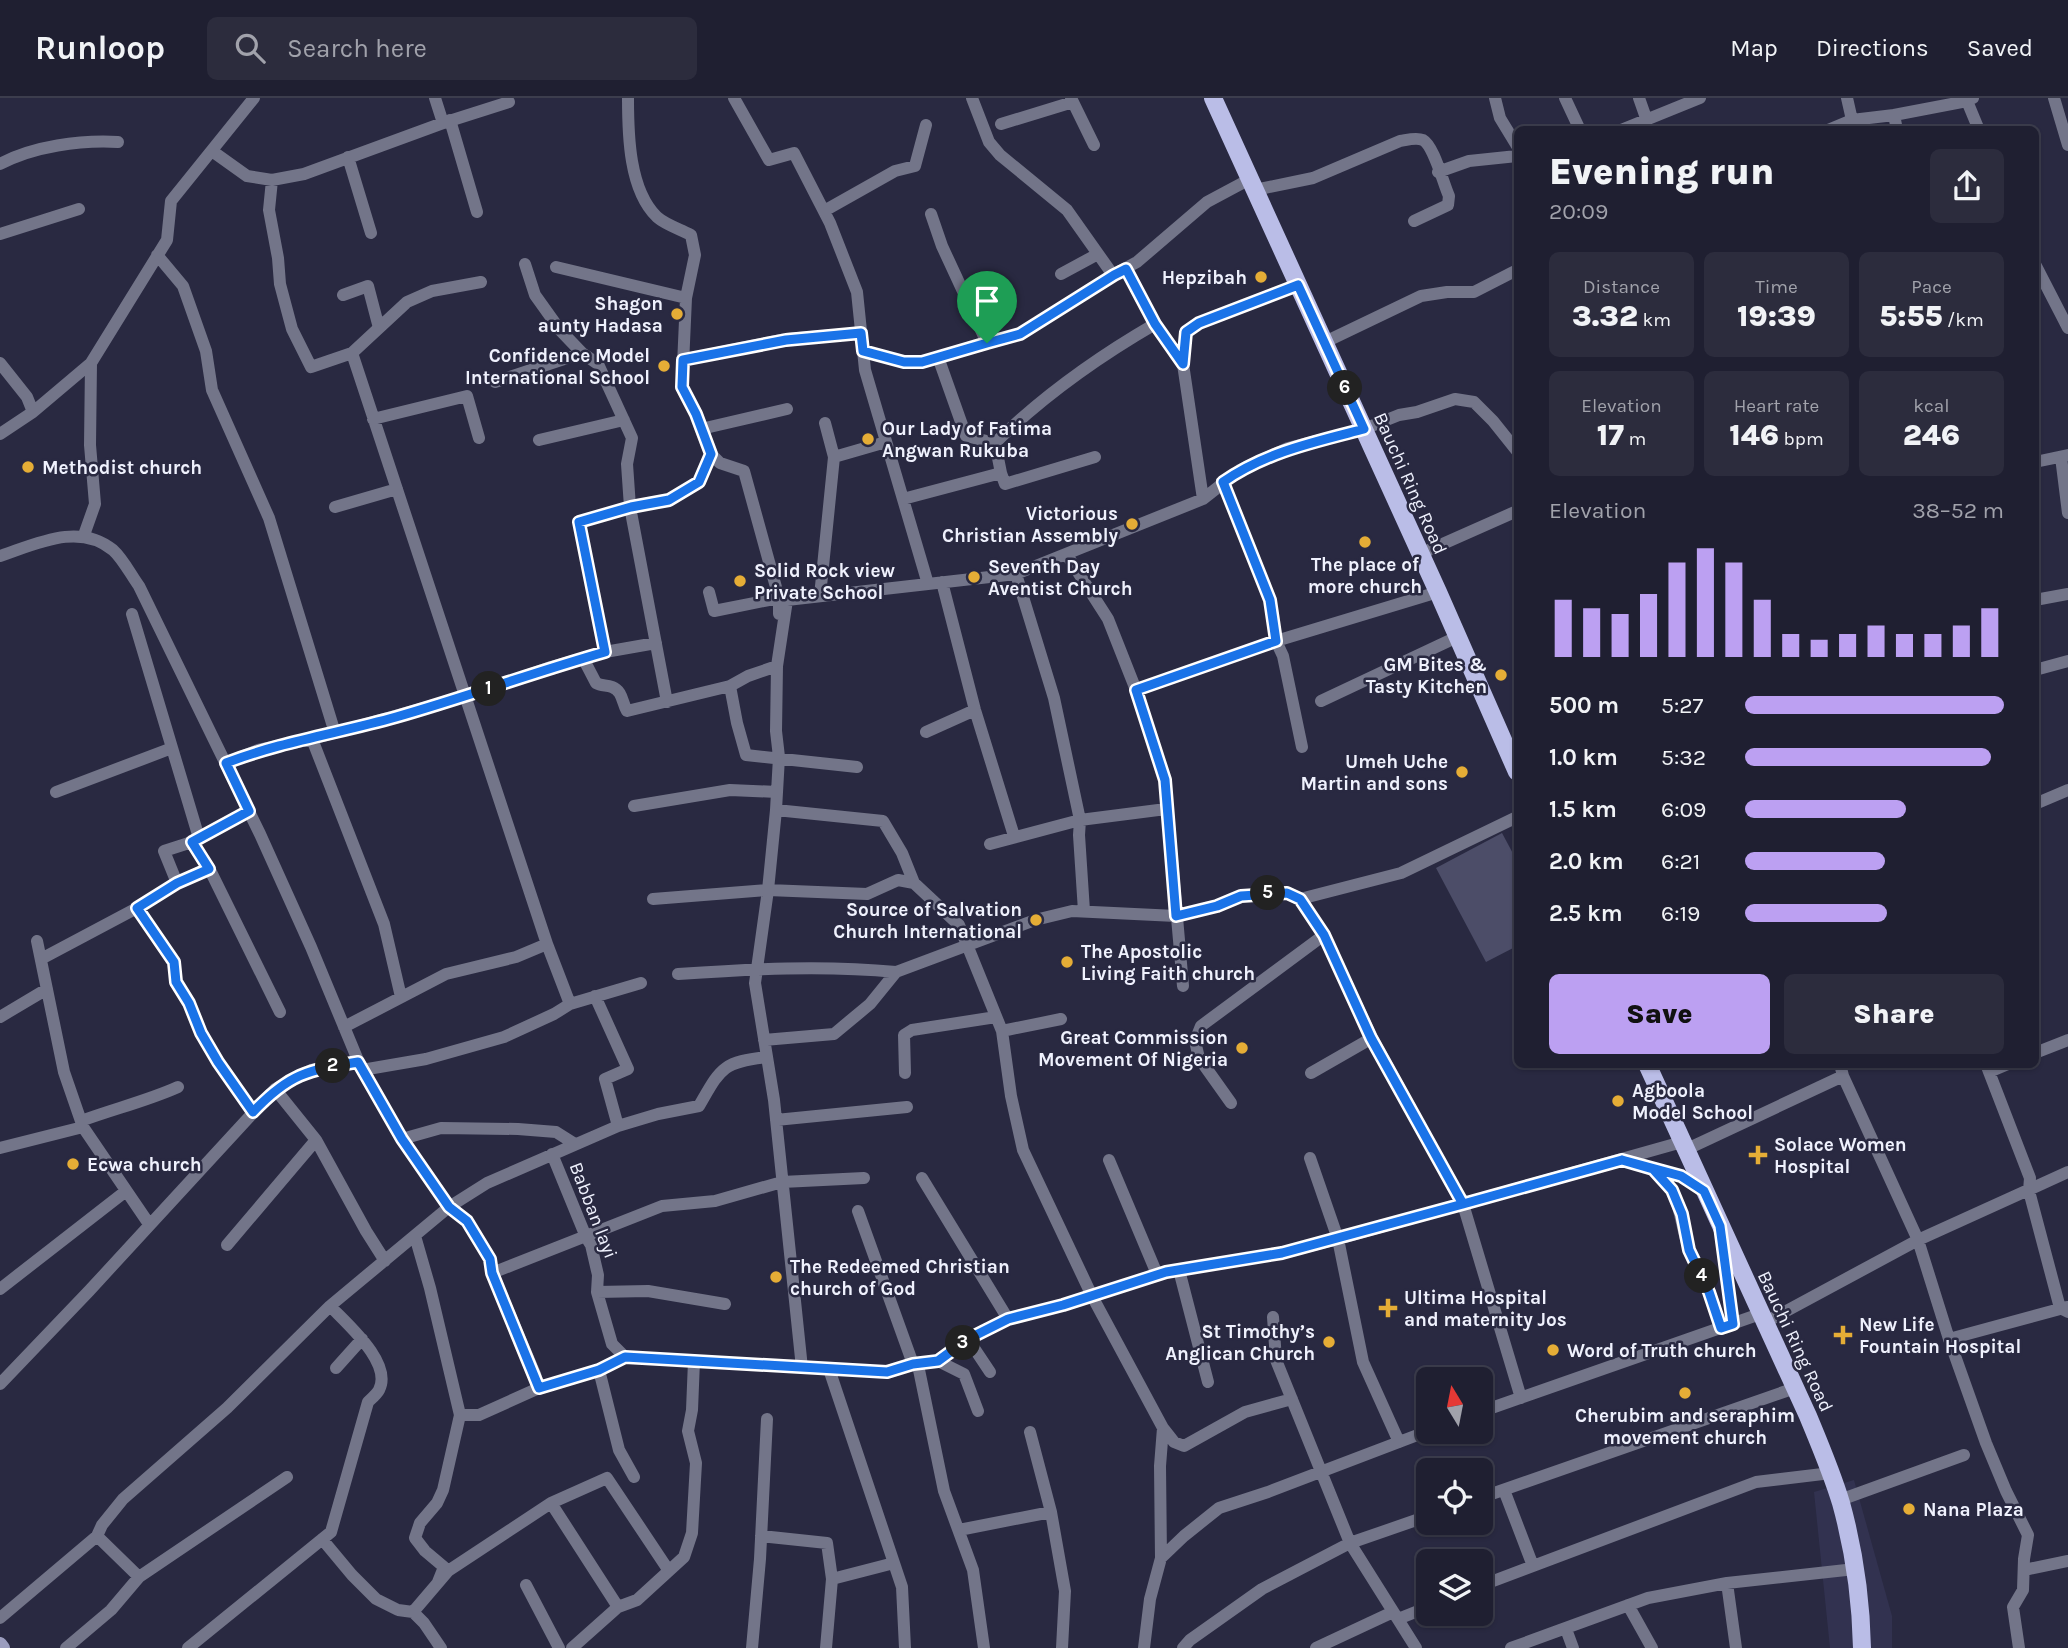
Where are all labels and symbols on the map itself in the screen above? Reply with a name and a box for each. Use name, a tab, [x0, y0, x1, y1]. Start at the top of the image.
place label: Hepzibah	[1162, 267, 1247, 289]
marker: Hepzibah	[1253, 269, 1269, 285]
pin	[957, 271, 1017, 343]
place label: Shagon aunty Hadasa	[538, 293, 663, 337]
marker: Shagon aunty Hadasa	[669, 306, 685, 322]
place label: Confidence Model International School	[465, 345, 650, 389]
marker: Confidence Model International School	[656, 358, 672, 374]
pin: 6	[1328, 370, 1362, 406]
street label: Bauchi Ring Road	[1369, 409, 1451, 558]
place label: Our Lady of Fatima Angwan Rukuba	[882, 418, 1052, 462]
marker: Our Lady of Fatima Angwan Rukuba	[860, 431, 876, 447]
place label: Methodist church	[42, 457, 202, 479]
marker: Methodist church	[20, 459, 36, 475]
place label: Victorious Christian Assembly	[942, 503, 1118, 547]
marker: Victorious Christian Assembly	[1124, 516, 1140, 532]
marker: The place of more church	[1357, 534, 1373, 550]
place label: The place of more church	[1308, 554, 1422, 598]
place label: Seventh Day Aventist Church	[988, 556, 1132, 600]
place label: Solid Rock view Private School	[754, 560, 896, 604]
marker: Seventh Day Aventist Church	[966, 569, 982, 585]
marker: Solid Rock view Private School	[732, 573, 748, 589]
place label: GM Bites & Tasty Kitchen	[1366, 654, 1487, 698]
marker: GM Bites & Tasty Kitchen	[1493, 667, 1509, 683]
pin: 1	[472, 672, 506, 706]
place label: Umeh Uche Martin and sons	[1300, 751, 1448, 795]
marker: Umeh Uche Martin and sons	[1454, 764, 1470, 780]
pin: 5	[1250, 876, 1286, 910]
place label: Source of Salvation Church International	[833, 899, 1022, 943]
marker: Source of Salvation Church International	[1028, 912, 1044, 928]
place label: The Apostolic Living Faith church	[1081, 941, 1255, 985]
marker: The Apostolic Living Faith church	[1059, 954, 1075, 970]
place label: Great Commission Movement Of Nigeria	[1038, 1027, 1228, 1071]
marker: Great Commission Movement Of Nigeria	[1234, 1040, 1250, 1056]
pin: 2	[316, 1048, 350, 1084]
place label: Agboola Model School	[1632, 1080, 1753, 1124]
marker: Agboola Model School	[1610, 1093, 1626, 1109]
place label: Solace Women Hospital	[1774, 1134, 1907, 1178]
marker: Solace Women Hospital	[1748, 1145, 1768, 1165]
place label: Ecwa church	[87, 1154, 202, 1176]
marker: Ecwa church	[65, 1156, 81, 1172]
street label: Babban layi	[565, 1159, 622, 1262]
place label: The Redeemed Christian church of God	[790, 1256, 1010, 1300]
pin: 4	[1684, 1258, 1720, 1294]
street label: Bauchi Ring Road	[1753, 1267, 1837, 1415]
marker: The Redeemed Christian church of God	[768, 1269, 784, 1285]
place label: Ultima Hospital and maternity Jos	[1404, 1287, 1567, 1331]
marker: Ultima Hospital and maternity Jos	[1378, 1298, 1398, 1318]
place label: New Life Fountain Hospital	[1859, 1314, 2021, 1358]
place label: St Timothy’s Anglican Church	[1165, 1321, 1315, 1365]
marker: New Life Fountain Hospital	[1833, 1325, 1853, 1345]
pin: 3	[946, 1326, 981, 1360]
marker: St Timothy’s Anglican Church	[1321, 1334, 1337, 1350]
place label: Word of Truth church	[1567, 1340, 1757, 1362]
marker: Word of Truth church	[1545, 1342, 1561, 1358]
north arrow	[1416, 1367, 1493, 1444]
marker: Cherubim and seraphim movement church	[1677, 1385, 1693, 1401]
place label: Cherubim and seraphim movement church	[1575, 1405, 1795, 1449]
place label: Nana Plaza	[1923, 1499, 2024, 1521]
marker: Nana Plaza	[1901, 1501, 1917, 1517]

